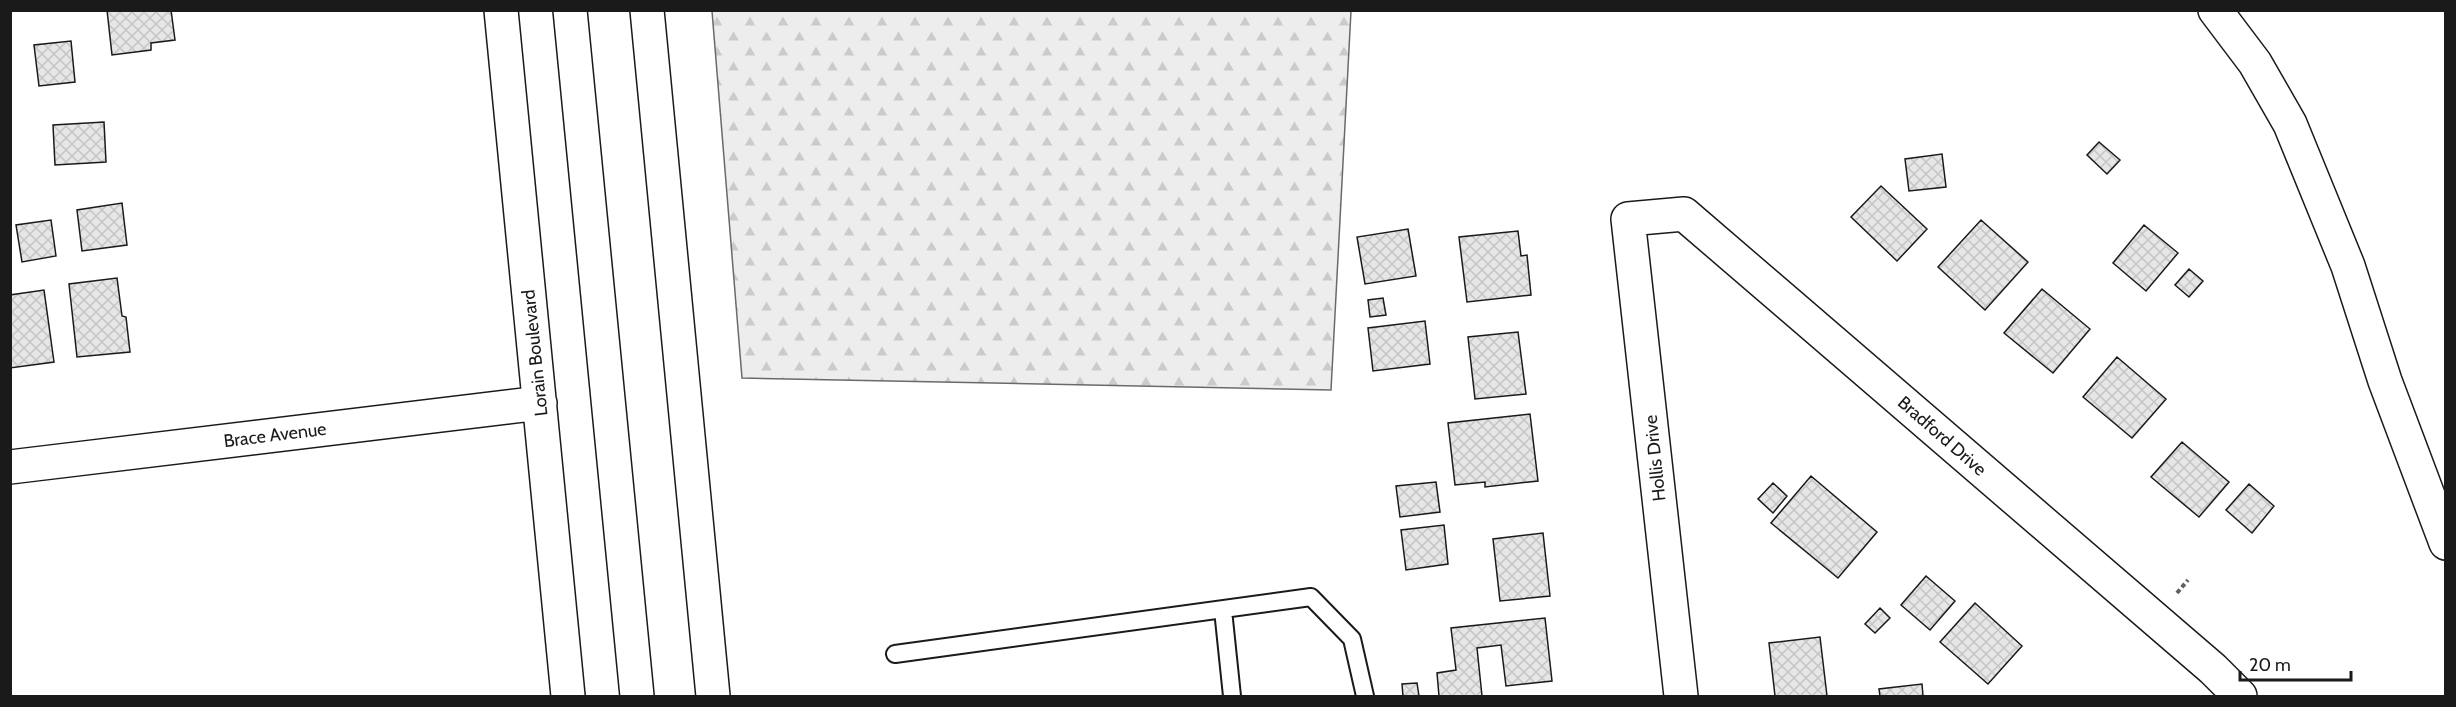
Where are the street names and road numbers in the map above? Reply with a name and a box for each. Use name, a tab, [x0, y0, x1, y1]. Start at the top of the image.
street label: Lorain Boulevard	[517, 289, 553, 417]
street label: Bradford Drive	[1893, 391, 1991, 481]
street label: Hollis Drive	[1640, 414, 1670, 502]
street label: Brace Avenue	[222, 418, 328, 452]

